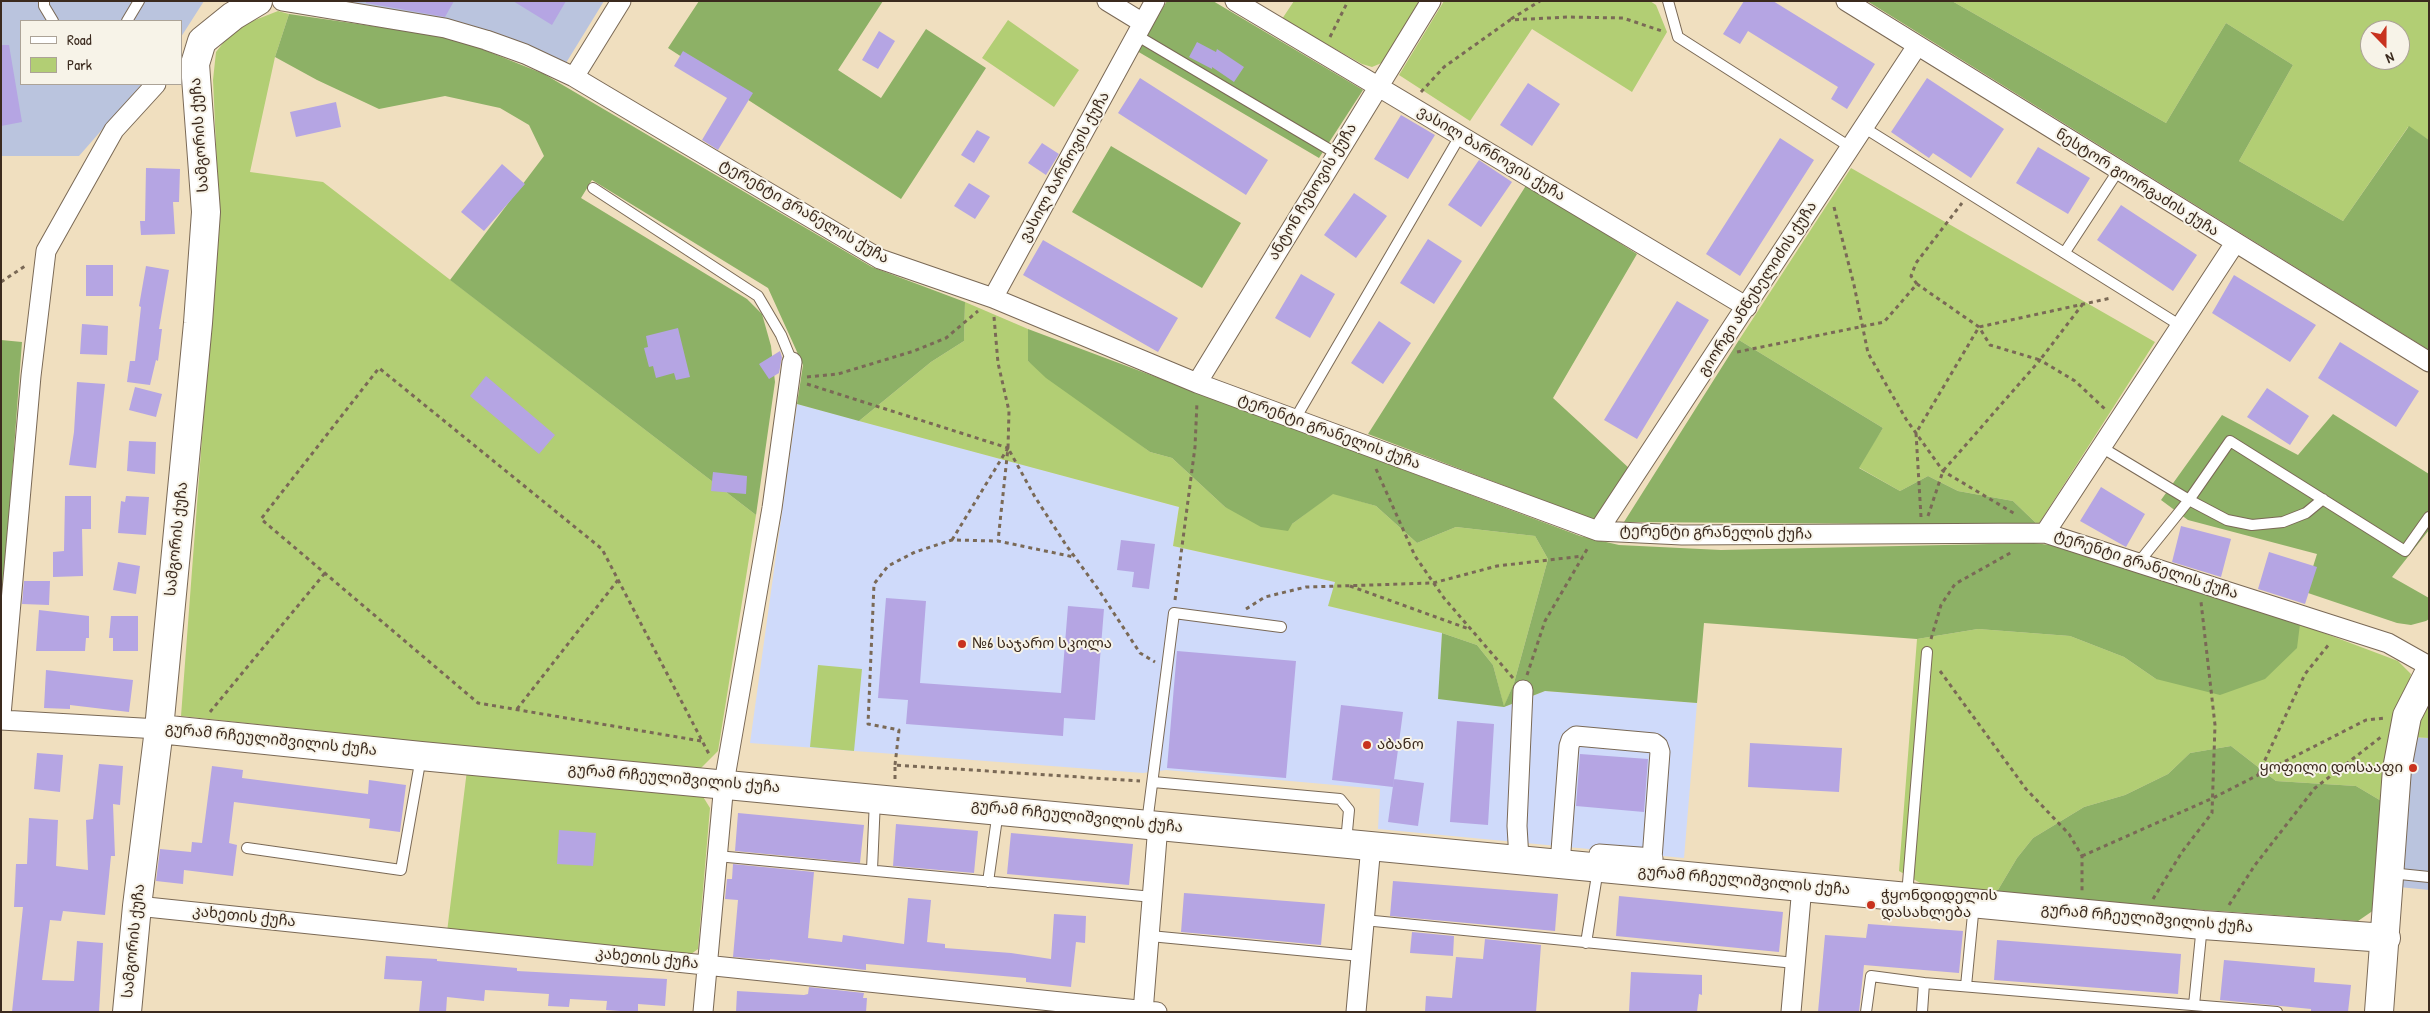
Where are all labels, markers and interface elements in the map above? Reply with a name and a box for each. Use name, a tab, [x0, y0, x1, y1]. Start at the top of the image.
legend	[20, 20, 182, 85]
north arrow	[2360, 20, 2410, 70]
text: Road	[67, 29, 92, 50]
text: N	[2383, 48, 2397, 69]
text: Park	[67, 54, 92, 75]
street label: სამგორის ქუჩა	[187, 77, 213, 193]
street label: ვასილ ბარნოვის ქუჩა	[1016, 89, 1114, 245]
street label: ვასილ ბარნოვის ქუჩა	[1414, 103, 1568, 205]
street label: ანტონ ჩეხოვის ქუჩა	[1265, 120, 1361, 264]
street label: ნესტორ გიორგაძის ქუჩა	[2052, 125, 2222, 241]
street label: ტერენტი გრანელის ქუჩა	[716, 156, 892, 268]
street label: გიორგი ანწეხელიძის ქუჩა	[1695, 198, 1821, 380]
street label: ტერენტი გრანელის ქუჩა	[1235, 391, 1423, 473]
street label: სამგორის ქუჩა	[162, 481, 192, 597]
street label: ტერენტი გრანელის ქუჩა	[1620, 522, 1812, 544]
street label: ტერენტი გრანელის ქუჩა	[2052, 527, 2240, 603]
place label: №6 საჯარო სკოლა	[972, 635, 1112, 653]
marker: №6 საჯარო სკოლა	[956, 638, 968, 650]
street label: გურამ რჩეულიშვილის ქუჩა	[164, 720, 378, 760]
place label: აბანო	[1377, 736, 1424, 754]
marker: აბანო	[1361, 739, 1373, 751]
place label: ყოფილი დოსააფი	[2260, 759, 2403, 777]
street label: გურამ რჩეულიშვილის ქუჩა	[567, 761, 781, 797]
marker: ყოფილი დოსააფი	[2407, 762, 2419, 774]
street label: გურამ რჩეულიშვილის ქუჩა	[970, 797, 1184, 837]
street label: გურამ რჩეულიშვილის ქუჩა	[1637, 863, 1851, 899]
street label: სამგორის ქუჩა	[119, 883, 149, 999]
place label: ჭყონდიდელის დასახლება	[1881, 887, 1998, 922]
marker: ჭყონდიდელის დასახლება	[1865, 899, 1877, 911]
street label: გურამ რჩეულიშვილის ქუჩა	[2040, 901, 2254, 937]
street label: კახეთის ქუჩა	[191, 903, 297, 931]
street label: კახეთის ქუჩა	[594, 945, 700, 973]

